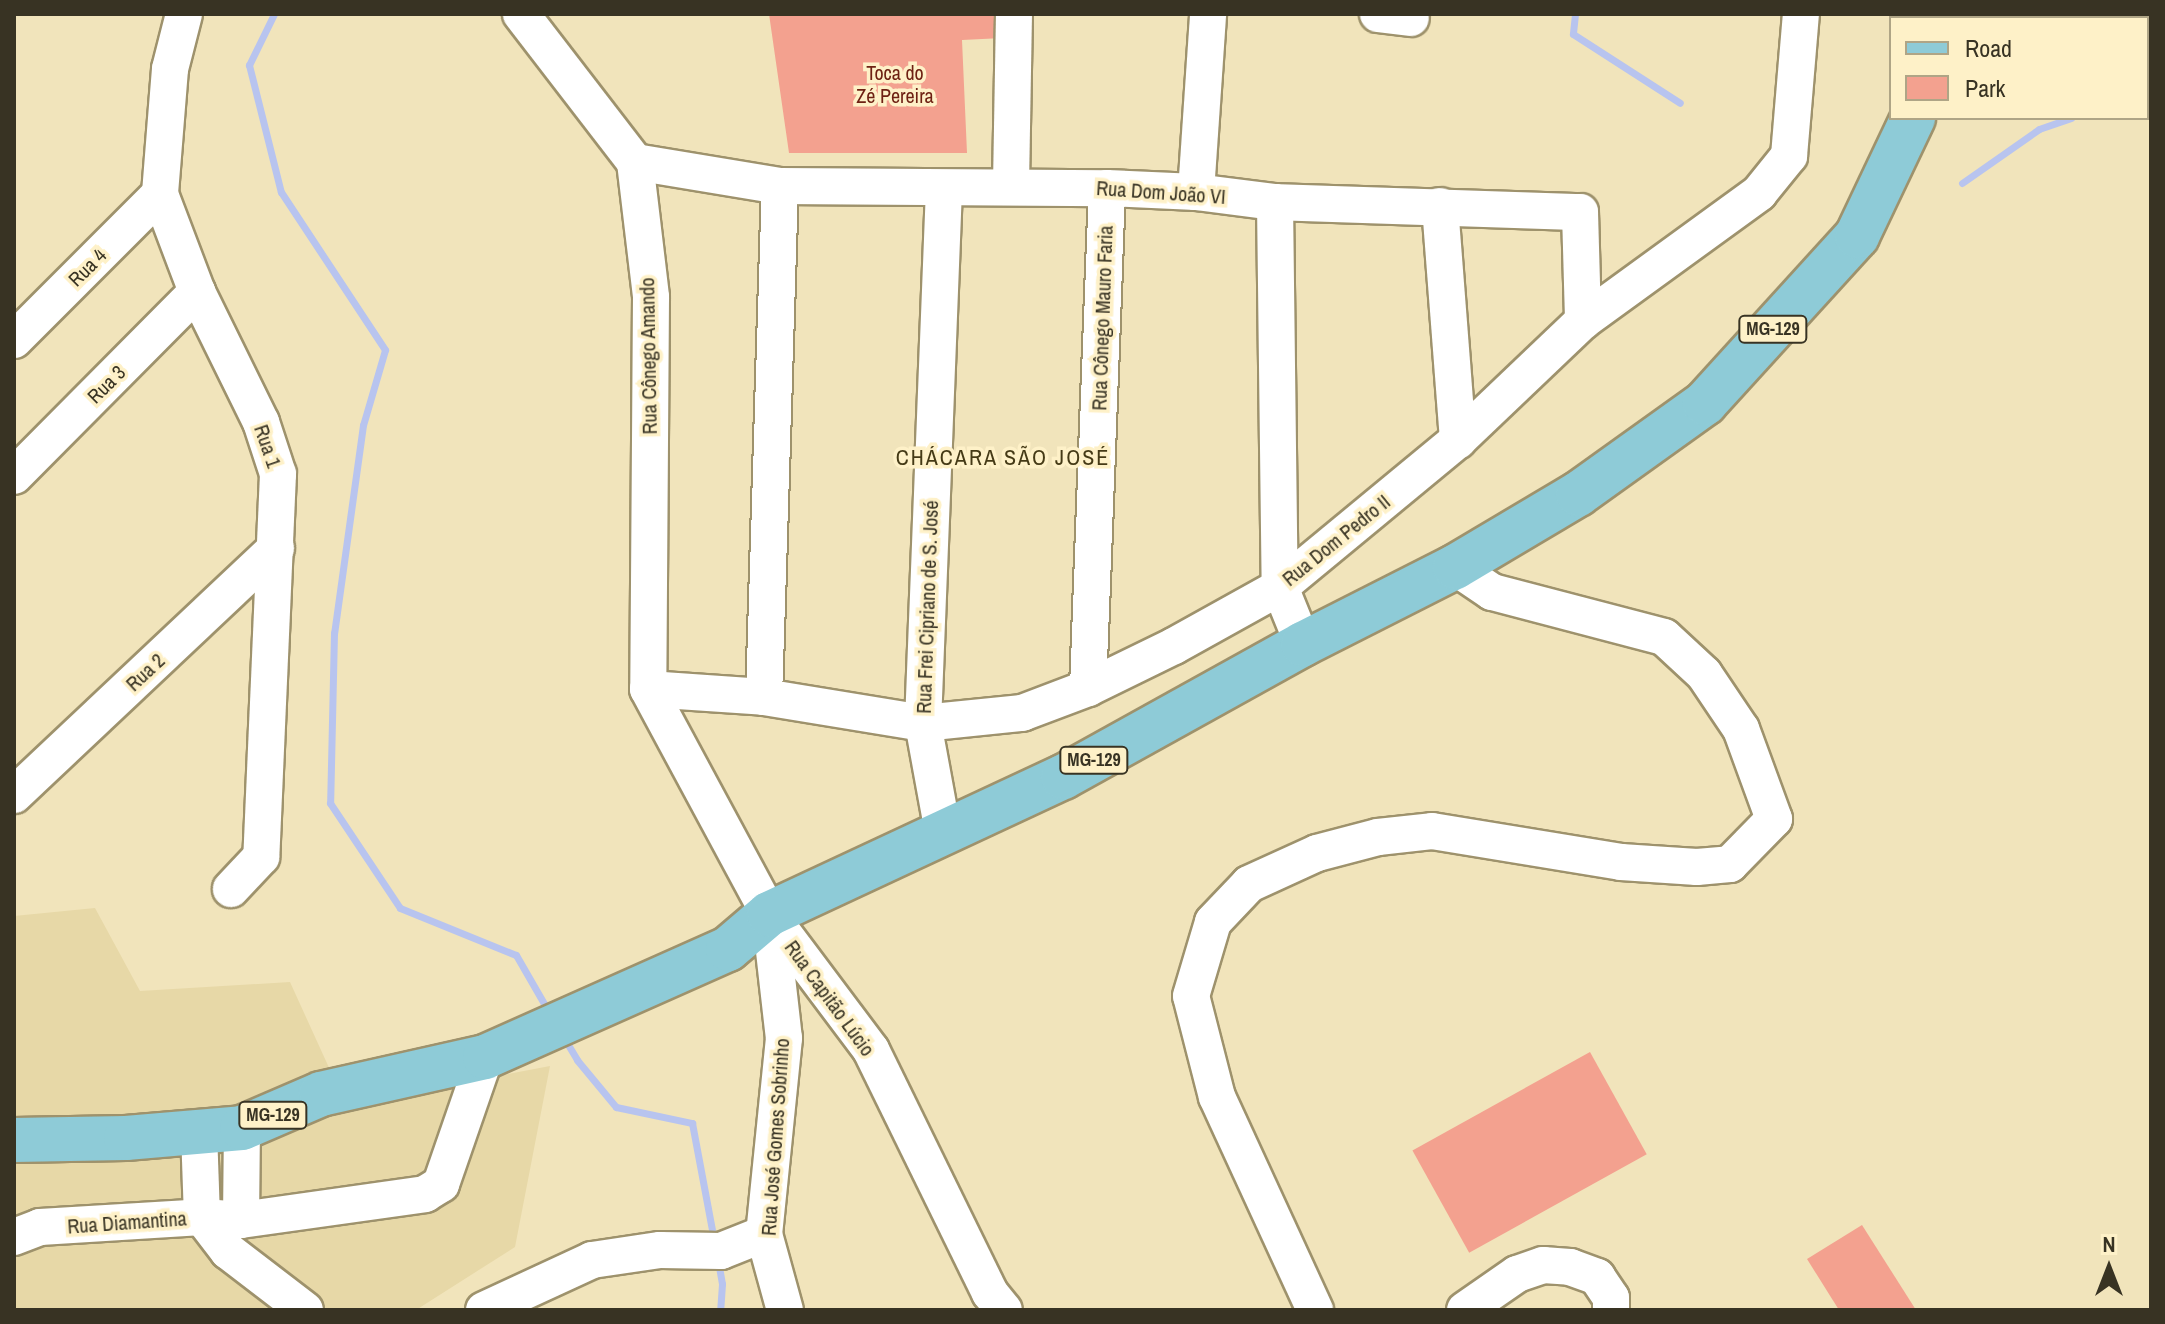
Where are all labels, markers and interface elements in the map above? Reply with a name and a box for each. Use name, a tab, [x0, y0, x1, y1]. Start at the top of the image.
legend	[1889, 16, 2149, 120]
text: Road	[1965, 32, 2012, 64]
park label: Toca do Zé Pereira	[856, 60, 934, 107]
text: Park	[1965, 72, 2005, 104]
street label: Rua Dom João VI	[1096, 176, 1226, 208]
street label: Rua Cônego Mauro Faria	[1087, 225, 1117, 411]
street label: Rua 4	[63, 243, 111, 291]
street label: Rua Cônego Amando	[635, 277, 661, 435]
road number: MG-129	[1737, 315, 1809, 343]
street label: Rua 3	[82, 360, 130, 408]
street label: Rua 1	[250, 421, 286, 471]
district label: CHÁCARA SÃO JOSÉ	[895, 445, 1111, 471]
street label: Rua Dom Pedro II	[1277, 489, 1395, 591]
street label: Rua Frei Cipriano de S. José	[911, 500, 943, 714]
street label: Rua 2	[121, 648, 169, 696]
road number: MG-129	[1058, 746, 1130, 774]
street label: Rua Capitão Lúcio	[780, 936, 880, 1060]
street label: Rua José Gomes Sobrinho	[756, 1037, 794, 1237]
road number: MG-129	[237, 1101, 309, 1129]
street label: Rua Diamantina	[67, 1206, 187, 1238]
north arrow	[2069, 1228, 2149, 1308]
text: N	[2102, 1229, 2116, 1259]

